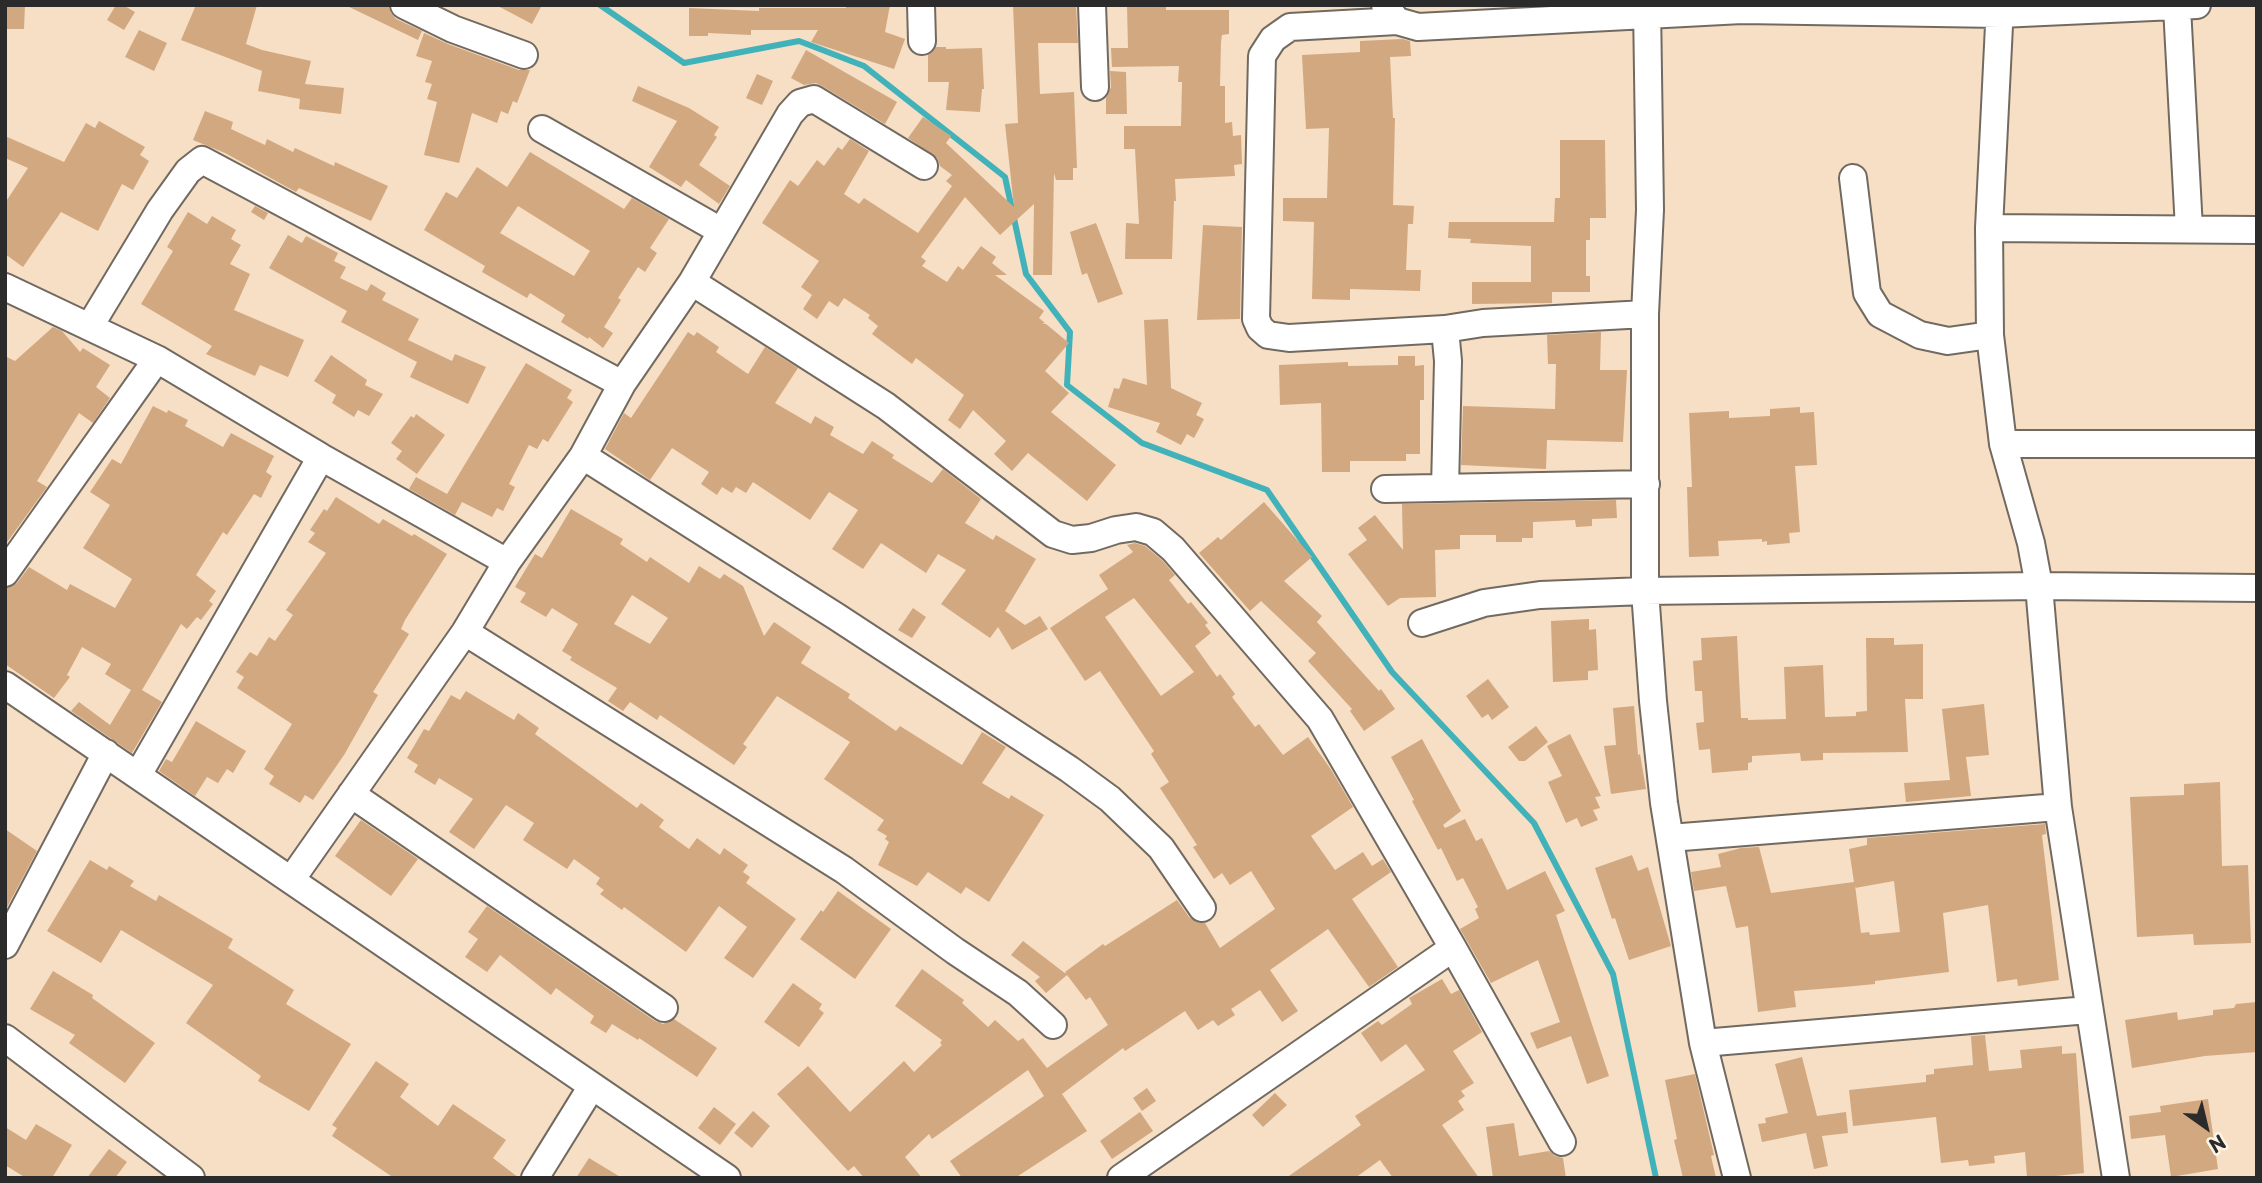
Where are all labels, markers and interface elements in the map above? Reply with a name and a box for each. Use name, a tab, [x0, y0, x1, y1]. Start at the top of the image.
north arrow	[2171, 1092, 2241, 1162]
text: N	[2204, 1129, 2232, 1160]

